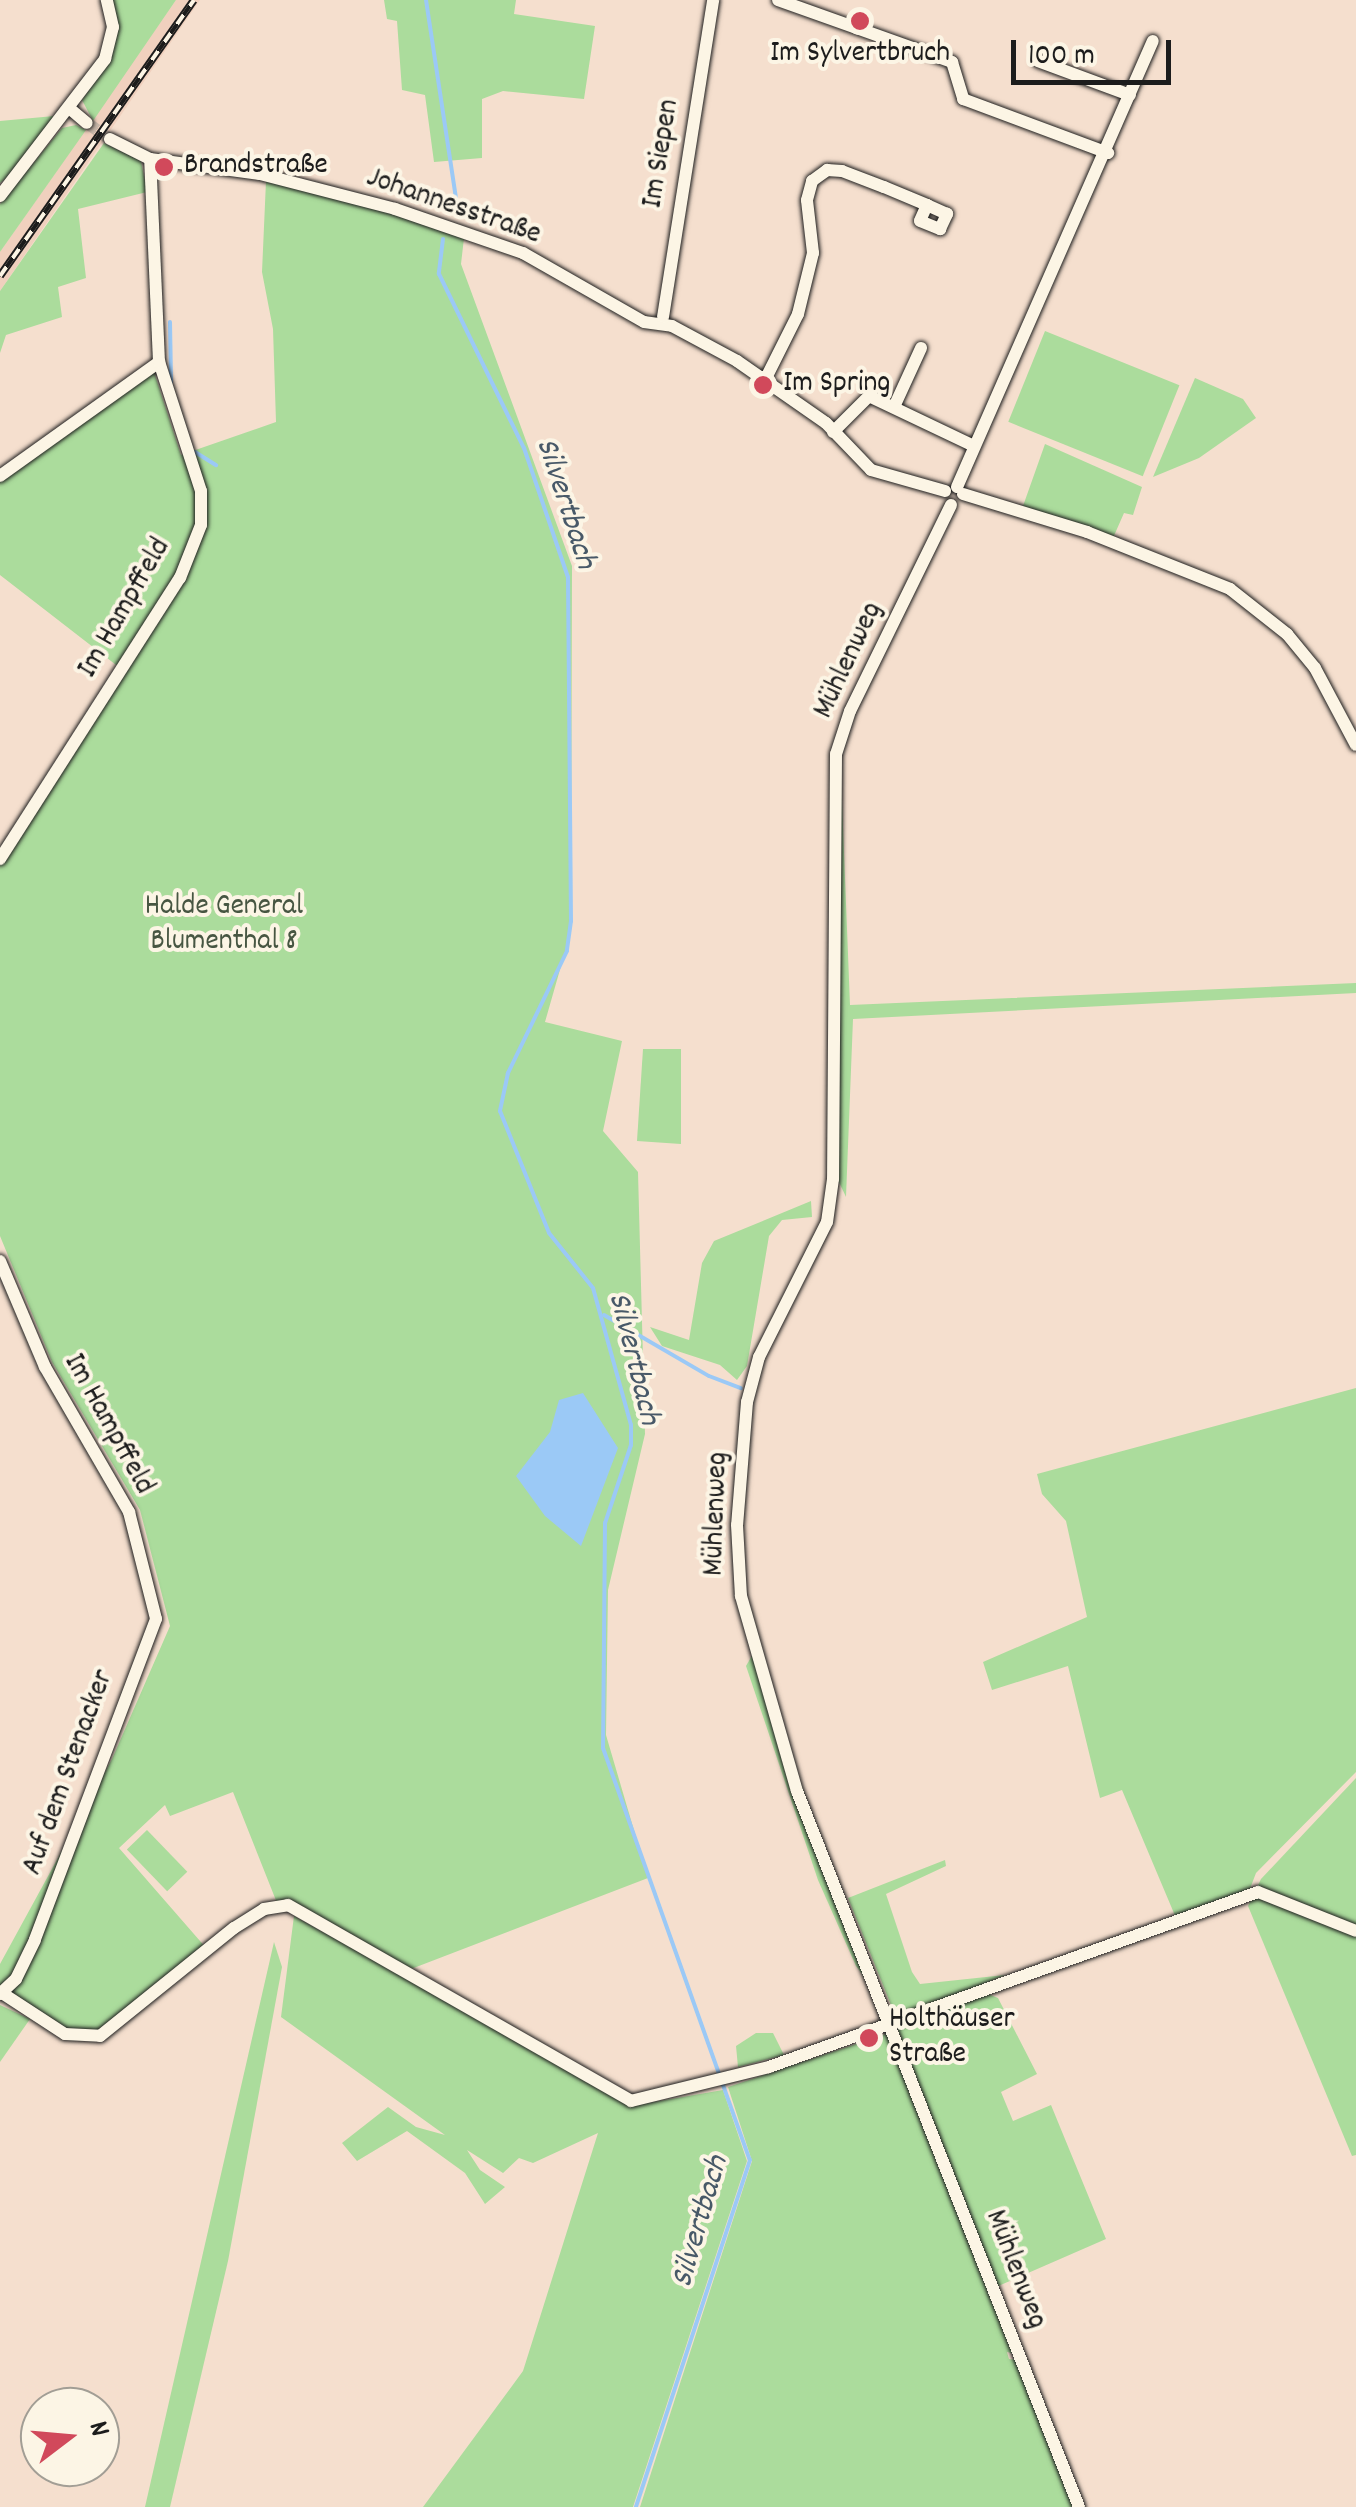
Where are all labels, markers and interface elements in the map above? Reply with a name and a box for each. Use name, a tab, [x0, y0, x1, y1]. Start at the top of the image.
marker: Im Sylvertbruch	[849, 10, 871, 32]
scale bar	[1016, 20, 1176, 82]
text: 100 m	[1028, 36, 1095, 79]
place label: Im Sylvertbruch	[770, 37, 950, 73]
street label: Im Siepen	[637, 97, 689, 211]
place label: Brandstraße	[184, 149, 328, 185]
marker: Brandstraße	[153, 156, 175, 178]
street label: Johannesstraße	[361, 161, 545, 255]
place label: Im Spring	[783, 367, 890, 403]
marker: Im Spring	[752, 374, 774, 396]
water label: Silvertbach	[525, 434, 603, 574]
street label: Im Hampffeld	[72, 533, 180, 685]
street label: Mühlenweg	[807, 597, 893, 725]
park label: Halde General Blumenthal 8	[145, 890, 303, 960]
water label: Silvertbach	[597, 1289, 667, 1429]
street label: Im Hampffeld	[54, 1348, 160, 1502]
street label: Mühlenweg	[698, 1451, 738, 1577]
street label: Auf dem Stenacker	[16, 1666, 124, 1880]
place label: Holthäuser Straße	[889, 2003, 1015, 2074]
marker: Holthäuser Straße	[858, 2027, 880, 2049]
water label: Silvertbach	[665, 2152, 739, 2292]
street label: Mühlenweg	[975, 2206, 1053, 2334]
north arrow	[20, 2387, 120, 2487]
text: N	[76, 2417, 118, 2441]

